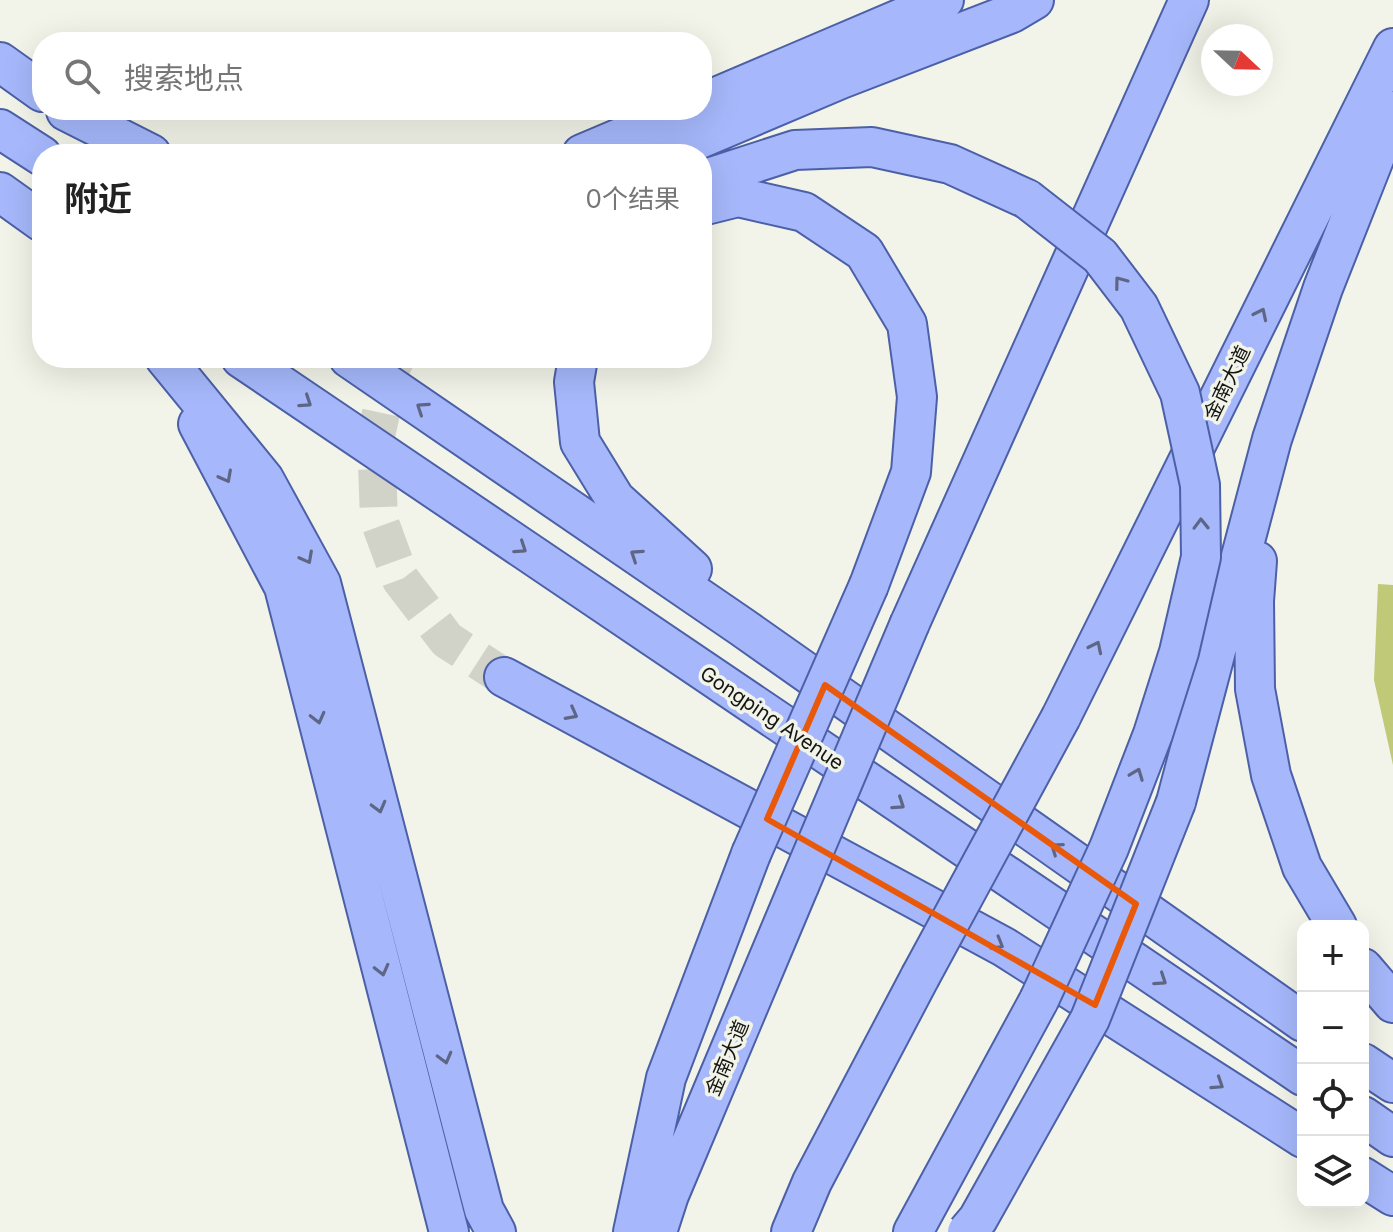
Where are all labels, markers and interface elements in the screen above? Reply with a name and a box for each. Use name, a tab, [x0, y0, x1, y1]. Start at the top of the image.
north arrow	[1201, 24, 1273, 96]
search box	[32, 32, 712, 120]
icon: search	[60, 54, 104, 98]
text: 搜索地点	[124, 60, 244, 96]
text: 附近	[64, 178, 132, 219]
text: 0个结果	[586, 183, 680, 214]
one-way arrow	[1115, 276, 1129, 291]
one-way arrow	[1251, 308, 1267, 322]
street label: 金南大道	[1199, 342, 1255, 424]
one-way arrow	[297, 392, 312, 407]
one-way arrow	[416, 403, 430, 418]
one-way arrow	[216, 468, 231, 483]
one-way arrow	[1192, 517, 1210, 530]
one-way arrow	[512, 538, 527, 553]
one-way arrow	[297, 549, 313, 563]
one-way arrow	[631, 550, 645, 565]
one-way arrow	[1086, 641, 1102, 656]
street label: Gongping Avenue	[696, 661, 848, 775]
one-way arrow	[564, 704, 578, 720]
one-way arrow	[308, 711, 325, 724]
one-way arrow	[1127, 768, 1144, 782]
one-way arrow	[890, 794, 904, 809]
one-way arrow	[370, 799, 386, 813]
one-way arrow	[1050, 843, 1065, 858]
map controls	[1297, 920, 1369, 1208]
button: +	[1297, 920, 1369, 992]
one-way arrow	[989, 934, 1004, 950]
one-way arrow	[373, 962, 390, 976]
one-way arrow	[1152, 970, 1166, 985]
button: −	[1297, 992, 1369, 1064]
street label: 金南大道	[700, 1016, 754, 1100]
one-way arrow	[435, 1051, 452, 1065]
button: locate	[1297, 1064, 1369, 1136]
one-way arrow	[1209, 1074, 1223, 1089]
button: layers	[1297, 1136, 1369, 1208]

